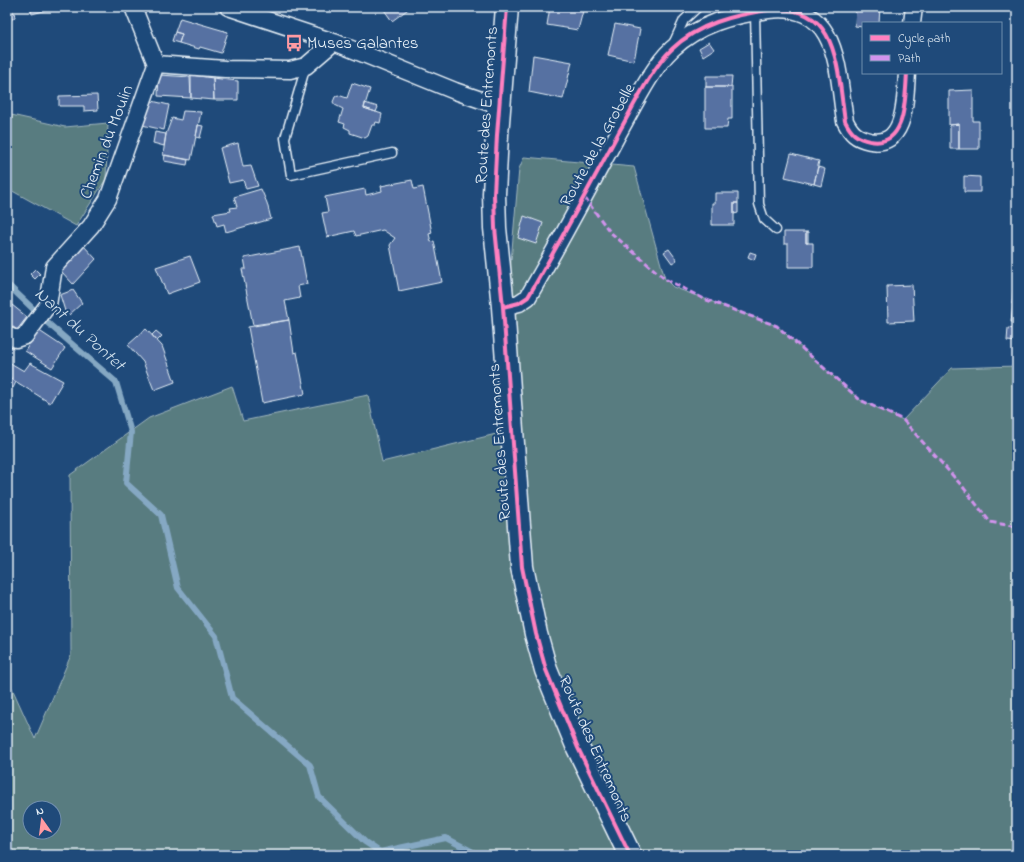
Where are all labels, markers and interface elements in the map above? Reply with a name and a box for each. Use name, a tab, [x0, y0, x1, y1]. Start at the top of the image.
legend	[862, 22, 1002, 74]
street label: Route des Entremonts	[469, 26, 505, 184]
text: Cycle path	[898, 30, 950, 49]
place label: Muses Galantes	[307, 31, 418, 56]
bus stop icon: Muses Galantes	[284, 33, 304, 53]
text: Path	[898, 50, 921, 68]
street label: Route de la Grobelle	[554, 79, 642, 211]
street label: Chemin du Moulin	[74, 81, 140, 203]
water label: Nant du Pontet	[28, 282, 131, 379]
street label: Route des Entremonts	[482, 363, 518, 521]
street label: Route des Entremonts	[552, 672, 638, 826]
north arrow	[22, 800, 62, 840]
text: N	[34, 803, 45, 820]

